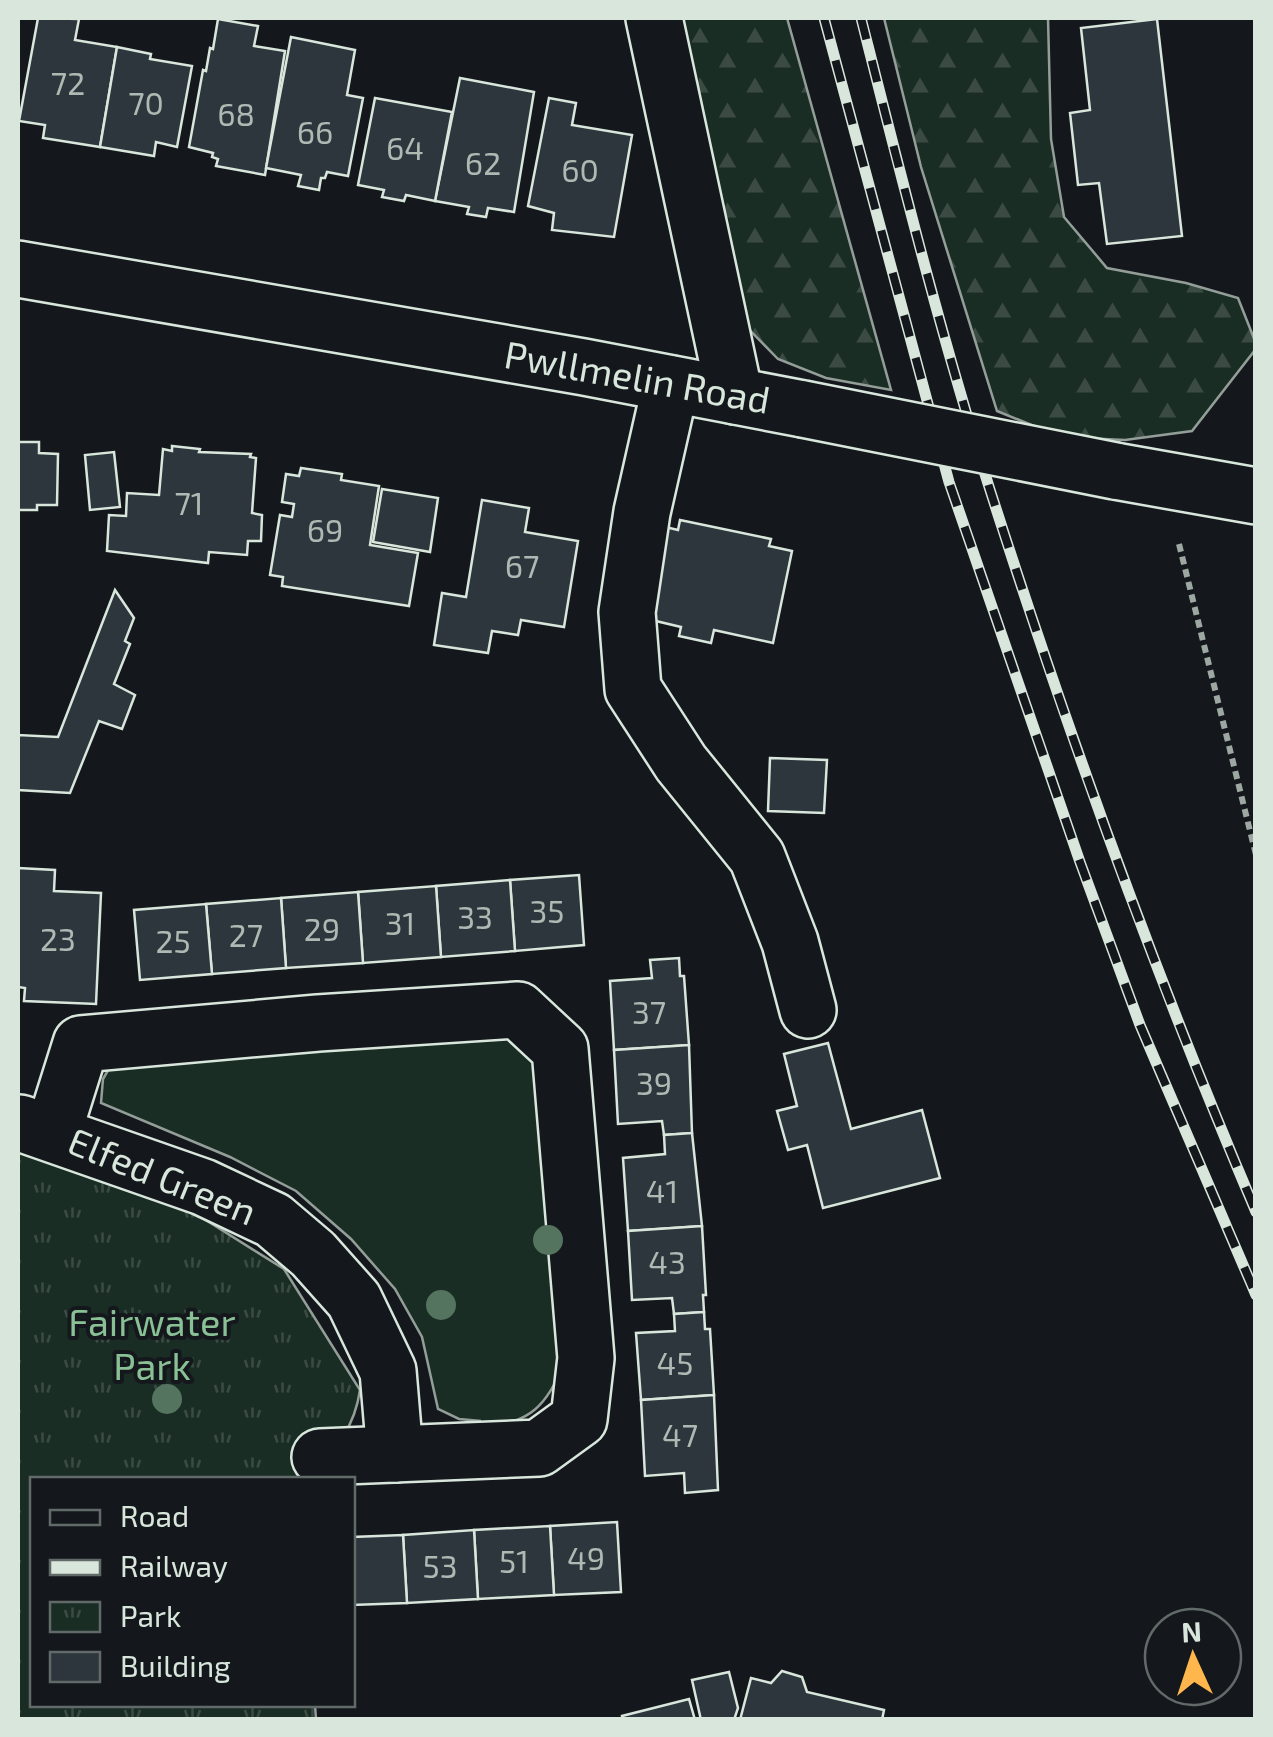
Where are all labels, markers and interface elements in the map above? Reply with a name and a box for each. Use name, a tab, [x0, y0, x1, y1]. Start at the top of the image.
house number: 72	[51, 63, 85, 101]
house number: 70	[128, 83, 164, 121]
house number: 68	[217, 94, 255, 132]
house number: 66	[297, 112, 333, 150]
house number: 64	[386, 128, 424, 166]
house number: 62	[465, 143, 501, 181]
house number: 60	[561, 150, 599, 188]
street label: Pwllmelin Road	[501, 330, 774, 422]
house number: 71	[174, 483, 204, 521]
house number: 69	[307, 510, 343, 548]
house number: 67	[505, 546, 539, 584]
house number: 35	[530, 891, 564, 929]
house number: 33	[457, 897, 493, 935]
house number: 31	[385, 903, 415, 941]
house number: 29	[304, 909, 340, 947]
house number: 27	[229, 915, 263, 953]
house number: 23	[40, 919, 76, 957]
house number: 25	[155, 921, 191, 959]
house number: 37	[632, 992, 666, 1030]
house number: 39	[636, 1063, 672, 1101]
street label: Elfed Green	[62, 1117, 263, 1234]
house number: 41	[646, 1171, 678, 1209]
house number: 43	[648, 1242, 686, 1280]
park label: Fairwater Park	[68, 1298, 236, 1388]
house number: 45	[657, 1343, 693, 1381]
house number: 47	[662, 1415, 698, 1453]
legend	[30, 1477, 355, 1707]
text: Road	[120, 1497, 189, 1533]
house number: 49	[567, 1538, 605, 1576]
house number: 51	[499, 1541, 529, 1579]
house number: 53	[423, 1546, 457, 1584]
text: Railway	[120, 1547, 228, 1583]
text: Park	[120, 1597, 181, 1633]
north arrow	[1143, 1607, 1243, 1707]
text: N	[1181, 1614, 1203, 1649]
text: Building	[120, 1647, 231, 1683]

